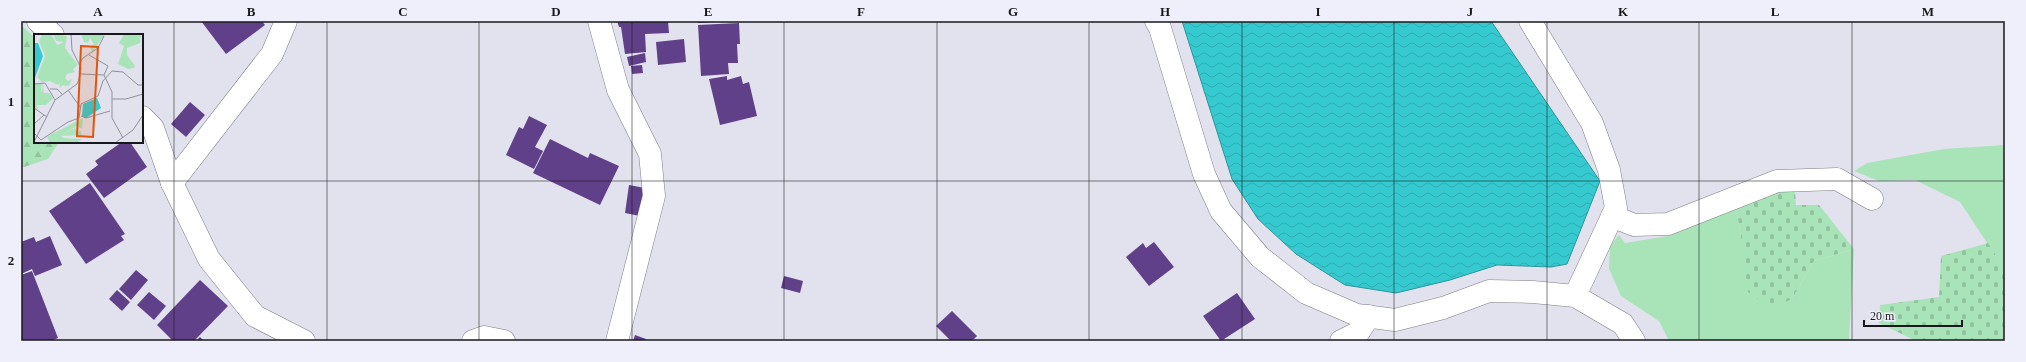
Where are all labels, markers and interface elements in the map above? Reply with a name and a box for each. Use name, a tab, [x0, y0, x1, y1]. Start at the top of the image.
text: A	[93, 4, 103, 19]
text: B	[247, 4, 256, 19]
text: C	[398, 4, 408, 19]
text: D	[551, 4, 561, 19]
text: E	[704, 4, 712, 19]
text: F	[857, 4, 865, 19]
text: G	[1008, 4, 1018, 19]
text: H	[1160, 4, 1170, 19]
text: I	[1315, 4, 1321, 19]
text: J	[1467, 4, 1474, 19]
text: K	[1618, 4, 1629, 19]
text: L	[1771, 4, 1780, 19]
text: M	[1922, 4, 1934, 19]
inset map	[34, 34, 143, 143]
text: 1	[8, 94, 14, 109]
text: 2	[8, 253, 14, 268]
scale bar	[1864, 302, 1962, 328]
text: 20 m	[1870, 309, 1895, 323]

